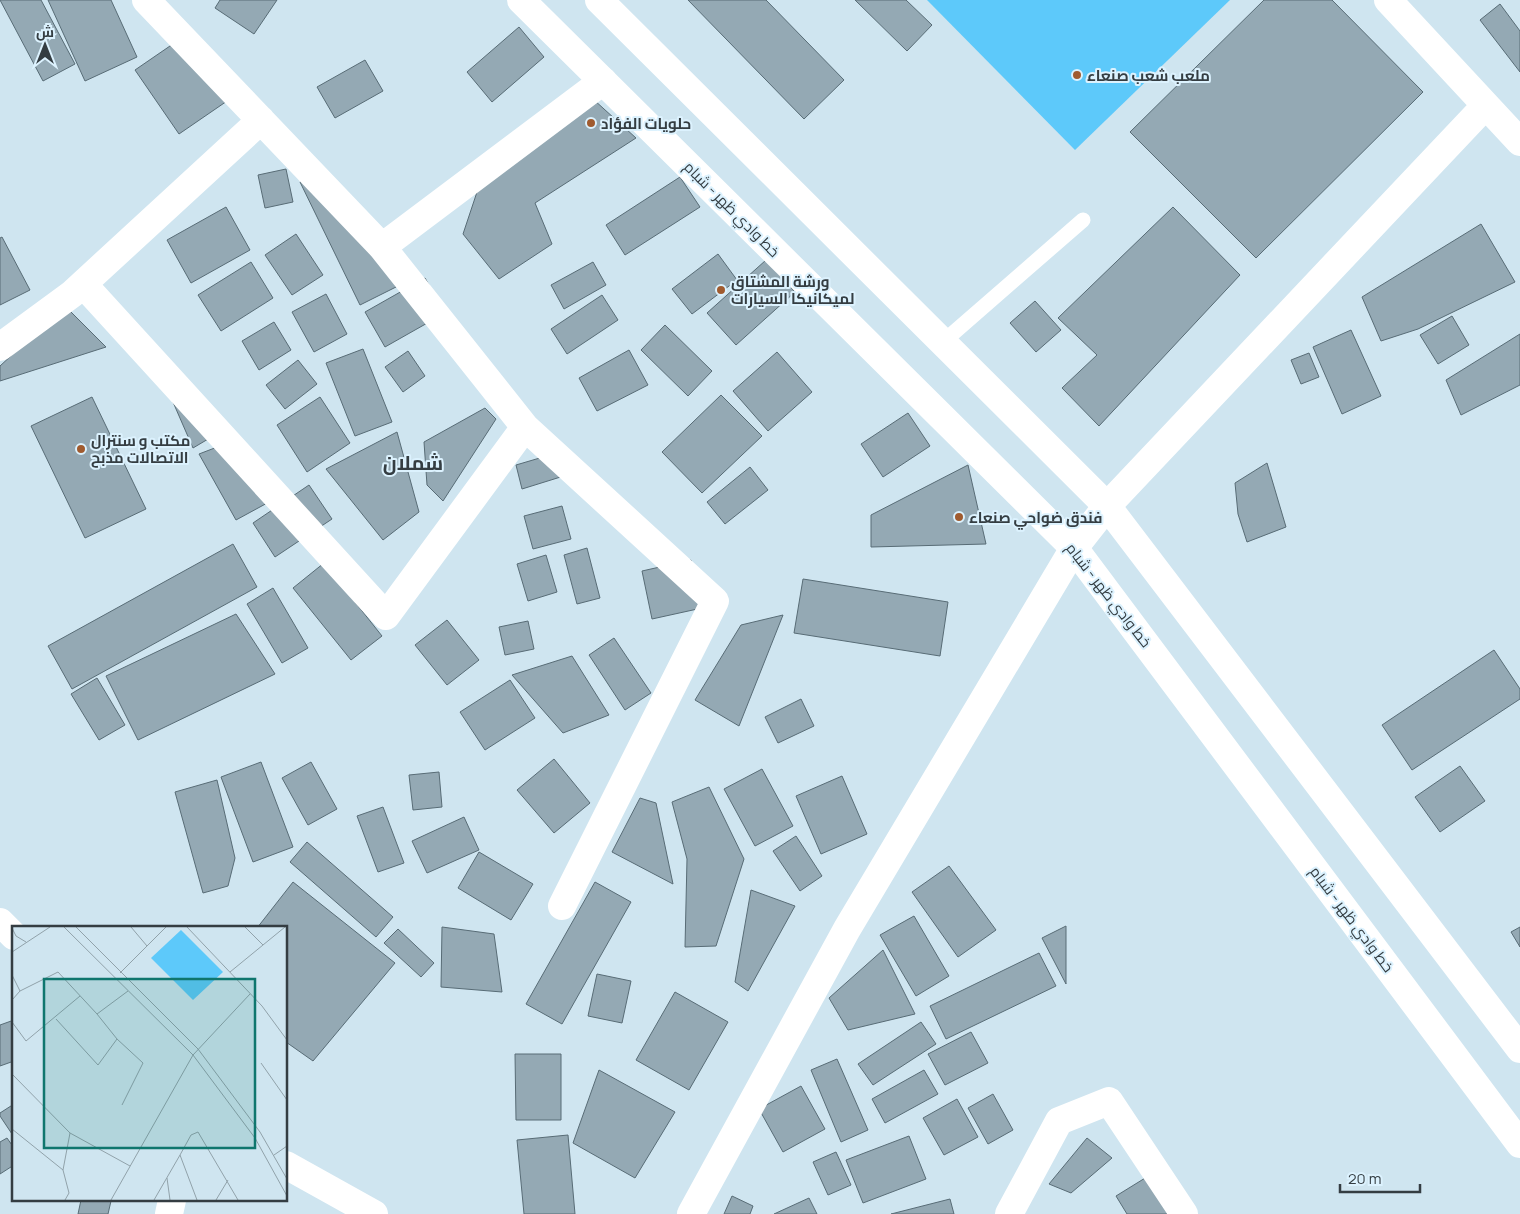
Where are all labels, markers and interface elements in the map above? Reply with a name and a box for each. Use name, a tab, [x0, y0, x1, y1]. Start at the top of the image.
north arrow	[20, 20, 70, 70]
text: ش	[36, 22, 54, 41]
place label: ملعب شعب صنعاء	[1087, 65, 1210, 86]
marker: ملعب شعب صنعاء	[1071, 69, 1083, 81]
place label: حلويات الفؤاد	[601, 113, 691, 134]
marker: حلويات الفؤاد	[585, 117, 597, 129]
street label: خط وادي ظهر - شبام	[678, 156, 785, 263]
place label: ورشة المشتاق لميكانيكا السيارات	[731, 271, 854, 309]
marker: ورشة المشتاق لميكانيكا السيارات	[715, 284, 727, 296]
place label: مكتب و سنترال الاتصالات مذبح	[91, 430, 190, 468]
marker: مكتب و سنترال الاتصالات مذبح	[75, 443, 87, 455]
district label: شملان	[383, 449, 443, 476]
place label: فندق ضواحي صنعاء	[969, 507, 1103, 530]
marker: فندق ضواحي صنعاء	[953, 511, 965, 523]
street label: خط وادي ظهر - شبام	[1060, 538, 1157, 653]
street label: خط وادي ظهر - شبام	[1304, 862, 1399, 977]
inset map	[12, 926, 288, 1202]
scale bar	[1340, 1162, 1420, 1194]
text: 20 m	[1348, 1168, 1381, 1189]

